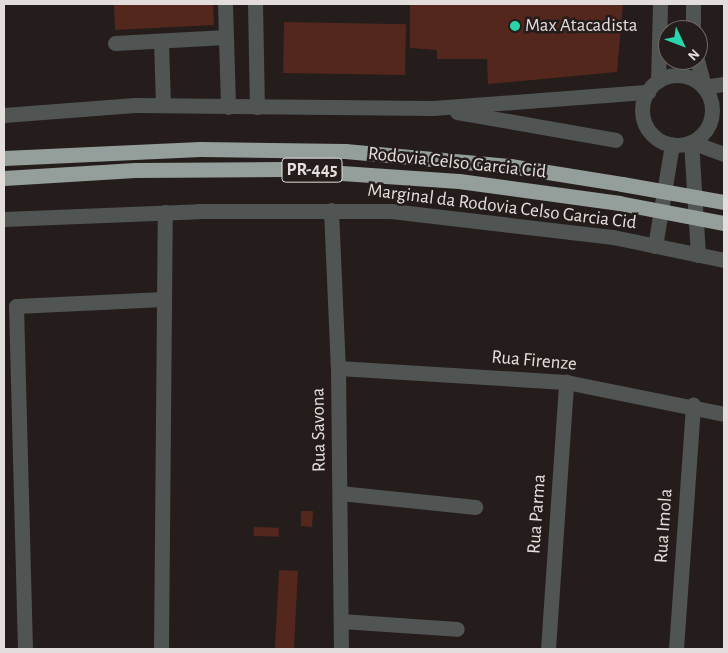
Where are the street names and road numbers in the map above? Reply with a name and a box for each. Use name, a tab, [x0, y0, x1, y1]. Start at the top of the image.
street label: Rodovia Celso Garcia Cid	[367, 142, 547, 184]
road number: PR-445	[281, 154, 343, 186]
street label: Marginal da Rodovia Celso Garcia Cid	[366, 179, 638, 235]
street label: Rua Firenze	[490, 346, 578, 376]
street label: Rua Savona	[307, 388, 331, 472]
street label: Rua Parma	[523, 473, 551, 555]
street label: Rua Imola	[650, 488, 678, 564]

